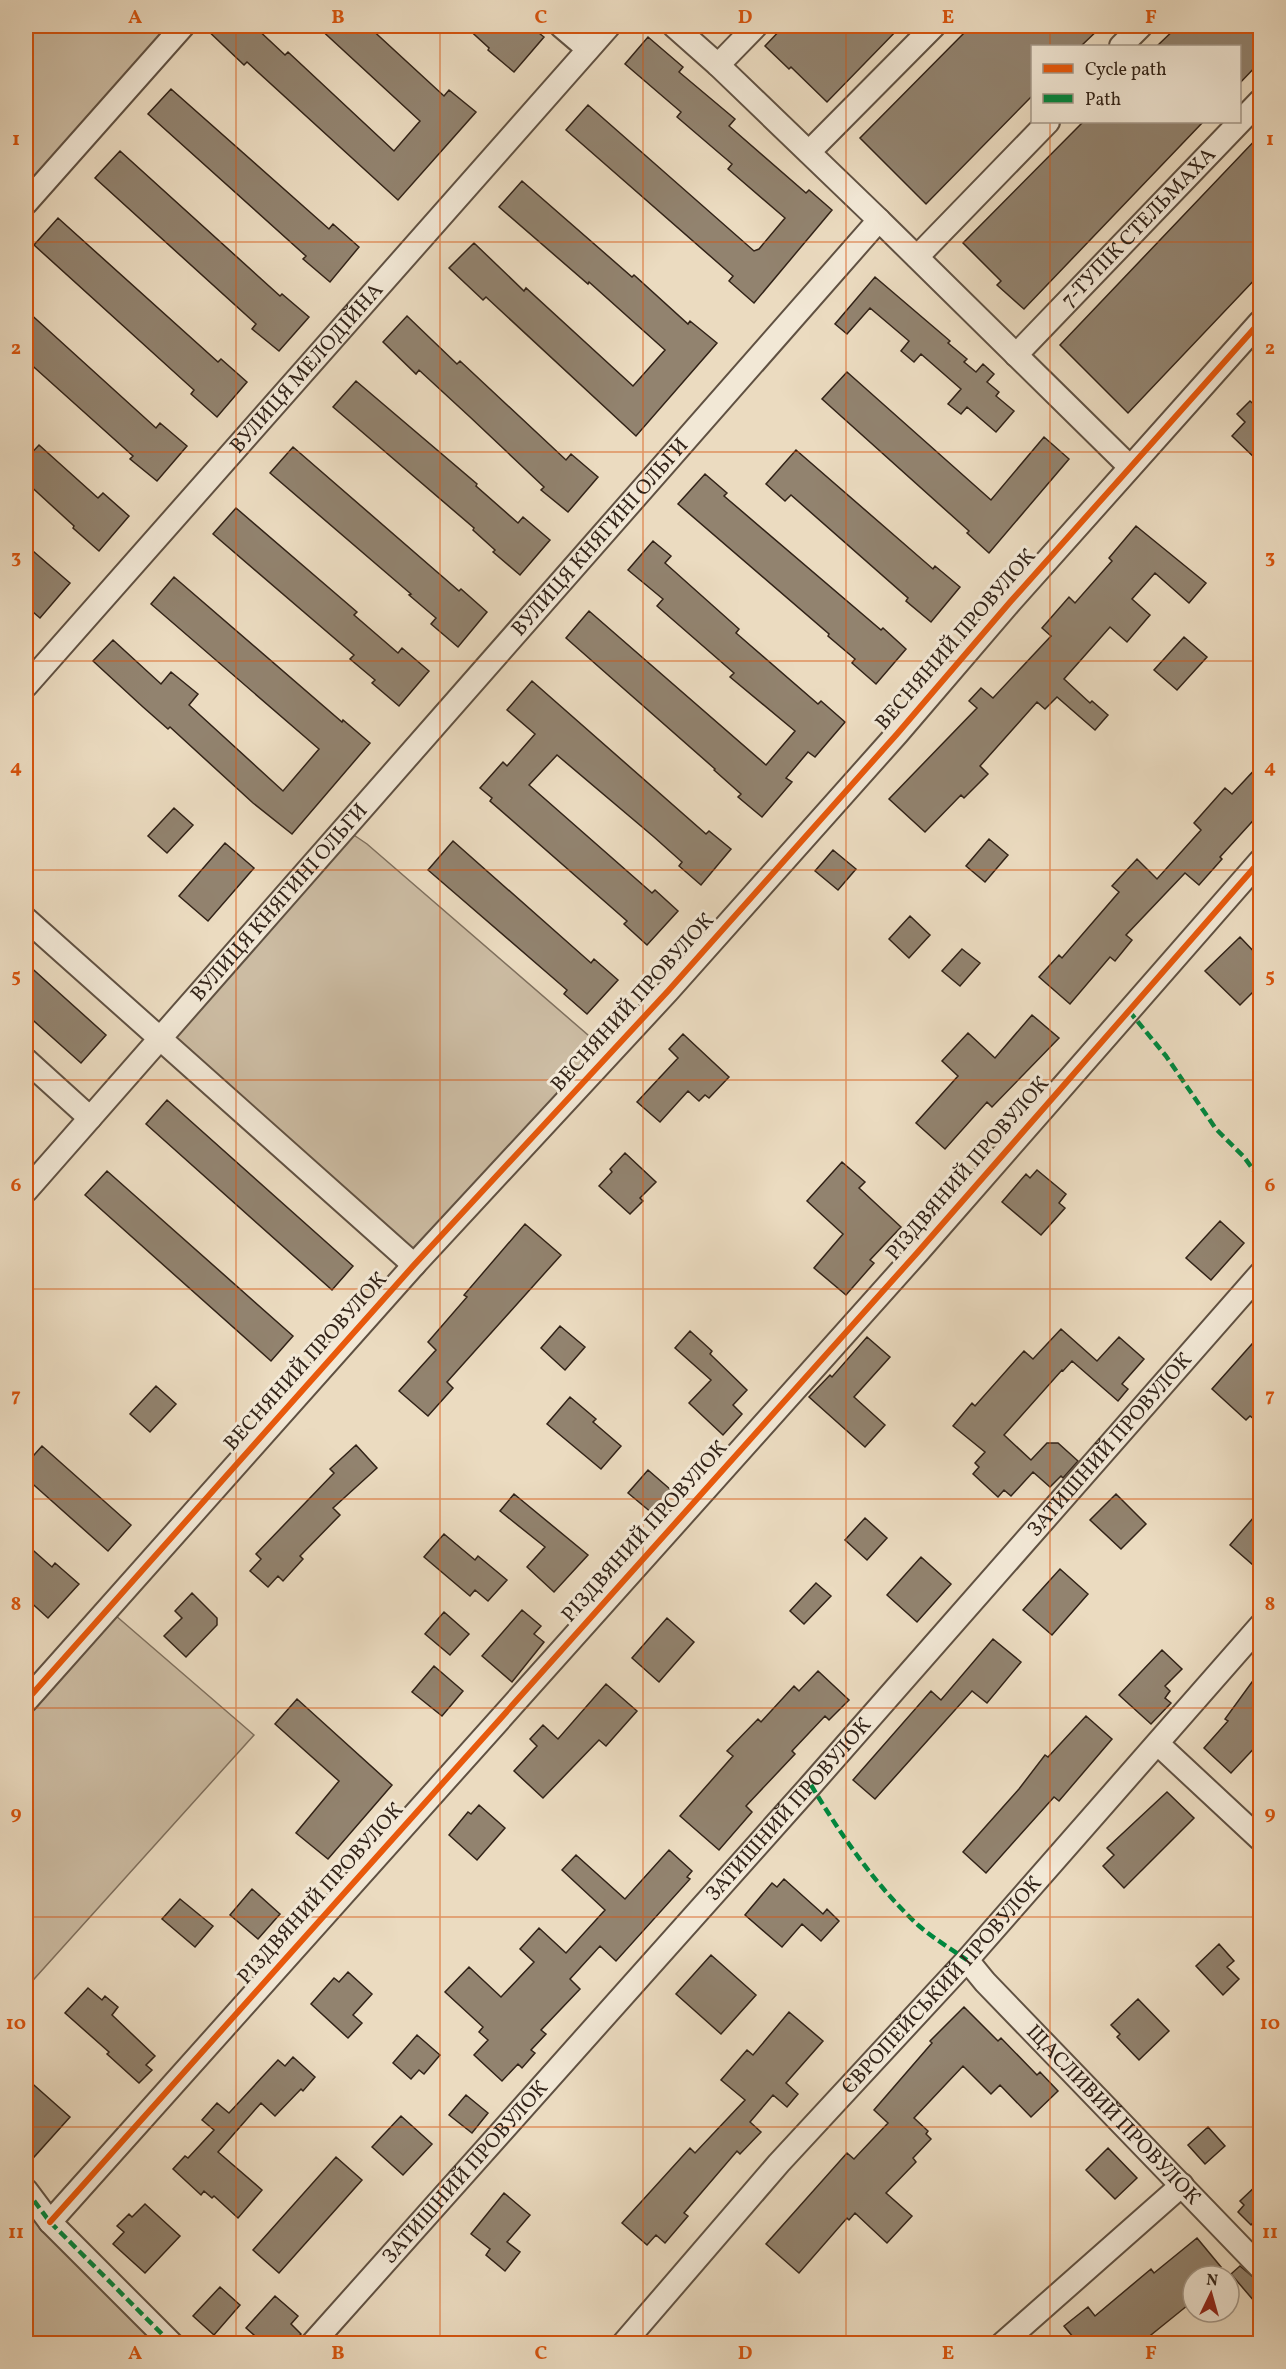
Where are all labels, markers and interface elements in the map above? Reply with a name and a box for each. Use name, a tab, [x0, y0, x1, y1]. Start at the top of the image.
text: A	[128, 4, 142, 32]
text: B	[331, 4, 345, 32]
text: C	[535, 4, 548, 32]
text: D	[738, 4, 752, 32]
text: E	[942, 4, 954, 32]
text: F	[1145, 4, 1157, 32]
legend	[1031, 45, 1241, 123]
text: Cycle path	[1085, 58, 1167, 83]
text: Path	[1085, 88, 1121, 113]
text: 1	[12, 126, 20, 154]
text: 1	[1266, 126, 1274, 154]
street label: 7-ТУПІК СТЕЛЬМАХА	[1055, 141, 1223, 314]
street label: ВУЛИЦЯ МЕЛОДІЙНА	[223, 276, 390, 460]
text: 2	[11, 335, 21, 363]
text: 2	[1265, 335, 1275, 363]
street label: ВУЛИЦЯ КНЯГИНІ ОЛЬГИ	[505, 432, 695, 643]
street label: ВЕСНЯНИЙ ПРОВУЛОК	[869, 543, 1043, 737]
text: 3	[11, 544, 21, 572]
text: 3	[1265, 544, 1275, 572]
text: 4	[10, 754, 22, 782]
text: 4	[1264, 754, 1276, 782]
street label: ВУЛИЦЯ КНЯГИНІ ОЛЬГИ	[184, 797, 375, 1008]
street label: ВЕСНЯНИЙ ПРОВУЛОК	[545, 907, 721, 1099]
text: 5	[11, 963, 21, 991]
text: 5	[1265, 963, 1275, 991]
street label: РІЗДВЯНИЙ ПРОВУЛОК	[880, 1071, 1056, 1267]
text: 6	[11, 1172, 22, 1200]
text: 6	[1265, 1172, 1276, 1200]
street label: ВЕСНЯНИЙ ПРОВУЛОК	[218, 1266, 394, 1458]
street label: ЗАТИШНИЙ ПРОВУЛОК	[1021, 1347, 1199, 1543]
text: 7	[11, 1382, 21, 1410]
text: 7	[1265, 1382, 1275, 1410]
street label: РІЗДВЯНИЙ ПРОВУЛОК	[555, 1435, 735, 1629]
text: 8	[11, 1591, 21, 1619]
text: 8	[1265, 1591, 1275, 1619]
street label: ЗАТИШНИЙ ПРОВУЛОК	[699, 1712, 878, 1908]
street label: РІЗДВЯНИЙ ПРОВУЛОК	[231, 1797, 411, 1991]
text: 9	[10, 1800, 22, 1828]
text: 9	[1264, 1800, 1276, 1828]
street label: ЄВРОПЕЙСЬКИЙ ПРОВУЛОК	[835, 1870, 1049, 2101]
text: 10	[6, 2010, 26, 2038]
text: 10	[1260, 2010, 1280, 2038]
street label: ЩАСЛИВИЙ ПРОВУЛОК	[1019, 2018, 1207, 2211]
street label: ЗАТИШНИЙ ПРОВУЛОК	[376, 2075, 555, 2270]
text: 11	[8, 2219, 24, 2247]
text: 11	[1262, 2219, 1278, 2247]
north arrow	[1181, 2264, 1241, 2324]
text: N	[1205, 2270, 1219, 2293]
text: A	[128, 2340, 142, 2368]
text: B	[331, 2340, 345, 2368]
text: C	[535, 2340, 548, 2368]
text: D	[738, 2340, 752, 2368]
text: E	[942, 2340, 954, 2368]
text: F	[1145, 2340, 1157, 2368]

